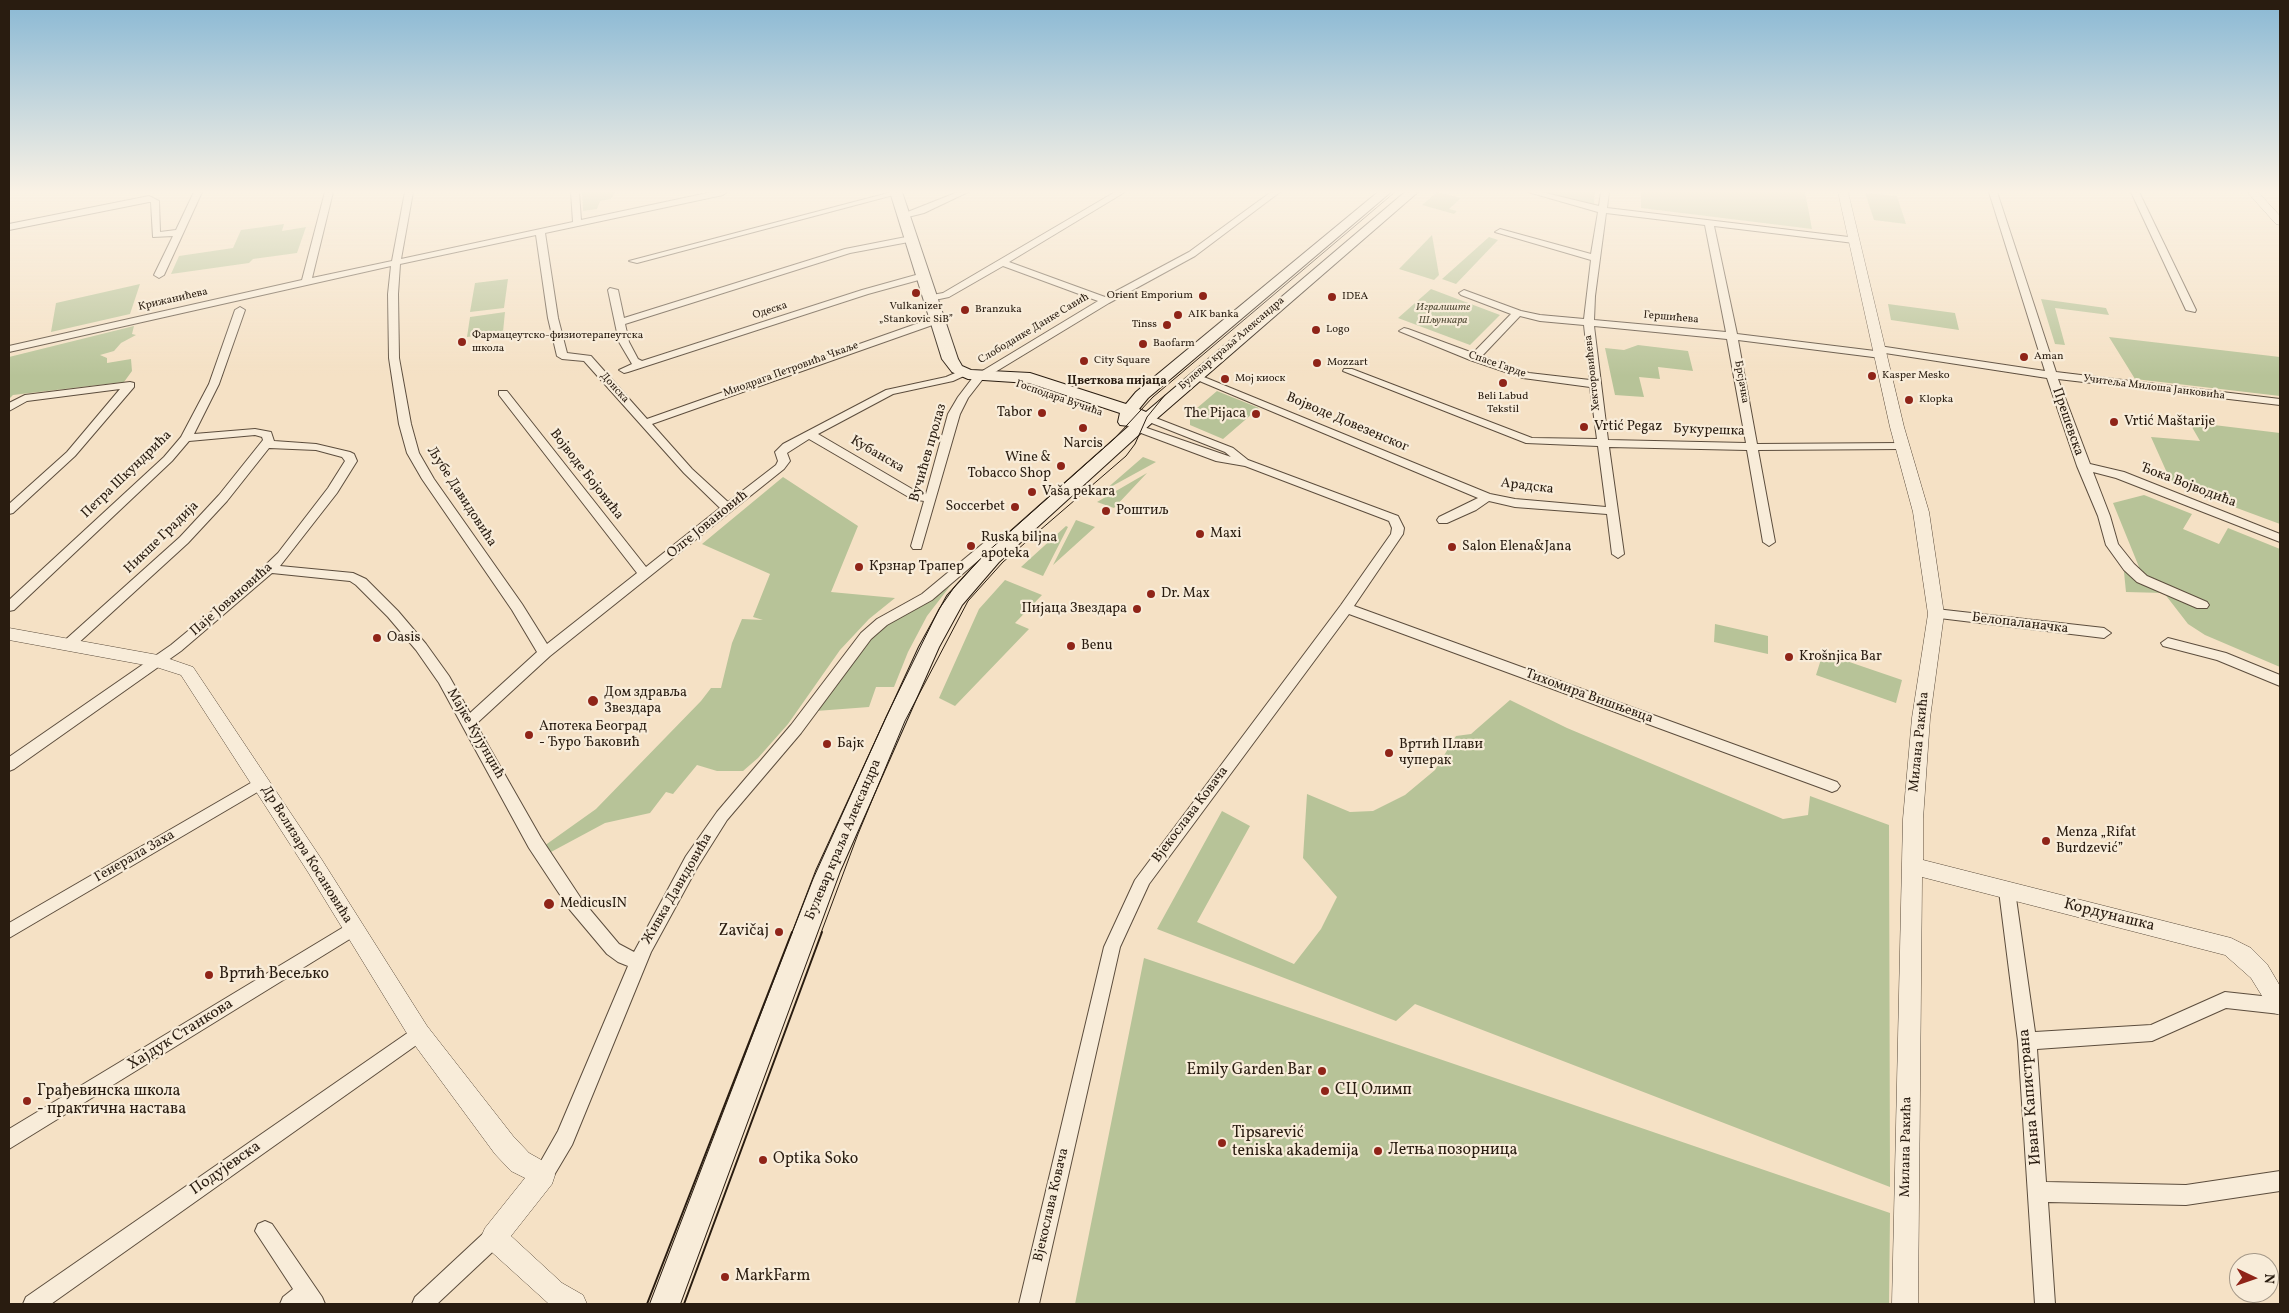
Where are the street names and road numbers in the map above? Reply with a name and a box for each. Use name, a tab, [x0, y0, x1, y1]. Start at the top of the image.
street label: Крижанићева	[137, 286, 209, 314]
street label: Слободанке Данке Савић	[976, 291, 1092, 367]
street label: Булевар краља Александра	[1176, 294, 1288, 394]
street label: Одеска	[751, 299, 789, 323]
street label: Гершићева	[1643, 309, 1699, 327]
street label: Хекторовићева	[1582, 334, 1604, 412]
street label: Миодрага Петровића Чкаље	[722, 339, 860, 401]
street label: Спасе Гарде	[1467, 349, 1527, 381]
street label: Брсјачка	[1731, 359, 1751, 405]
street label: Донска	[597, 370, 631, 406]
street label: Учитеља Милоша Јанковића	[2082, 373, 2226, 403]
street label: Господара Вучића	[1014, 378, 1104, 420]
street label: Прешевска	[2047, 386, 2087, 458]
street label: Војводе Довезенског	[1283, 390, 1411, 456]
street label: Вучићев пролаз	[907, 402, 951, 504]
street label: Букурешка	[1673, 421, 1745, 441]
street label: Војводе Бојовића	[545, 426, 627, 524]
street label: Петра Шкундрића	[78, 428, 176, 522]
street label: Кубанска	[847, 433, 907, 477]
street label: Љубе Давидовића	[422, 444, 500, 550]
street label: Ђока Војводића	[2138, 460, 2238, 512]
street label: Арадска	[1499, 475, 1555, 499]
street label: Олге Јовановић	[664, 487, 752, 563]
street label: Никше Градија	[121, 498, 203, 578]
street label: Паје Јовановића	[187, 560, 277, 640]
street label: Белопаланачка	[1971, 610, 2069, 638]
street label: Тихомира Вишњевца	[1523, 666, 1655, 728]
street label: Мајке Кујунџић	[442, 686, 508, 782]
street label: Милана Ракића	[1906, 691, 1934, 793]
street label: Булевар краља Александра	[802, 757, 886, 923]
street label: Вјекослава Ковача	[1149, 764, 1233, 866]
street label: Др Велизара Косановића	[257, 783, 355, 927]
street label: Генерала Заха	[92, 827, 178, 887]
street label: Живка Давидовића	[639, 830, 717, 948]
street label: Кордунашка	[2062, 895, 2156, 937]
street label: Хајдук Станкова	[125, 995, 237, 1075]
street label: Ивана Капистрана	[2015, 1028, 2047, 1166]
street label: Милана Ракића	[1898, 1096, 1916, 1198]
street label: Подујевска	[187, 1138, 265, 1200]
street label: Вјекослава Ковача	[1031, 1147, 1073, 1263]

